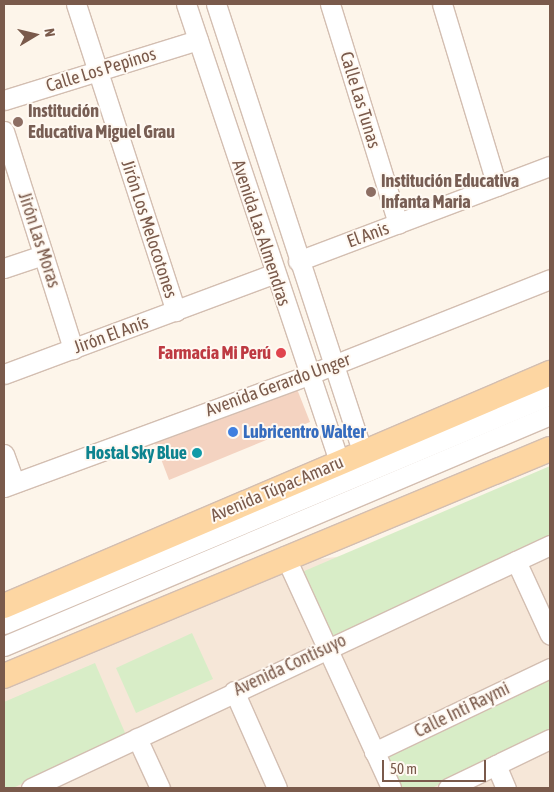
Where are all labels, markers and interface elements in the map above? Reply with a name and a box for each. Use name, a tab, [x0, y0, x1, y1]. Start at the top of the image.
north arrow	[10, 10, 60, 60]
text: N	[41, 27, 58, 38]
street label: Calle Los Pepinos	[43, 43, 159, 97]
street label: Calle Las Tunas	[335, 49, 385, 151]
place label: Institución Educativa Miguel Grau	[28, 101, 175, 144]
marker: Institución Educativa Miguel Grau	[12, 116, 24, 128]
street label: Jirón Los Melocotones	[116, 157, 182, 301]
street label: Avenida Las Almendras	[227, 157, 295, 309]
place label: Institución Educativa Infanta Maria	[381, 171, 519, 213]
marker: Institución Educativa Infanta Maria	[365, 186, 377, 198]
street label: Jirón Las Moras	[13, 189, 65, 291]
street label: El Anis	[344, 218, 392, 252]
street label: Jirón El Anís	[71, 312, 151, 358]
place label: Farmacia Mi Perú	[158, 342, 271, 364]
marker: Farmacia Mi Perú	[275, 347, 287, 359]
street label: Avenida Gerardo Unger	[203, 349, 353, 421]
place label: Lubricentro Walter	[243, 421, 366, 443]
marker: Lubricentro Walter	[227, 426, 239, 438]
place label: Hostal Sky Blue	[85, 442, 187, 464]
marker: Hostal Sky Blue	[191, 447, 203, 459]
street label: Avenida Túpac Amaru	[207, 451, 347, 527]
street label: Avenida Contisuyo	[230, 629, 350, 701]
street label: Calle Inti Raymi	[411, 678, 513, 742]
scale bar	[384, 750, 488, 782]
text: 50 m	[390, 760, 417, 777]

